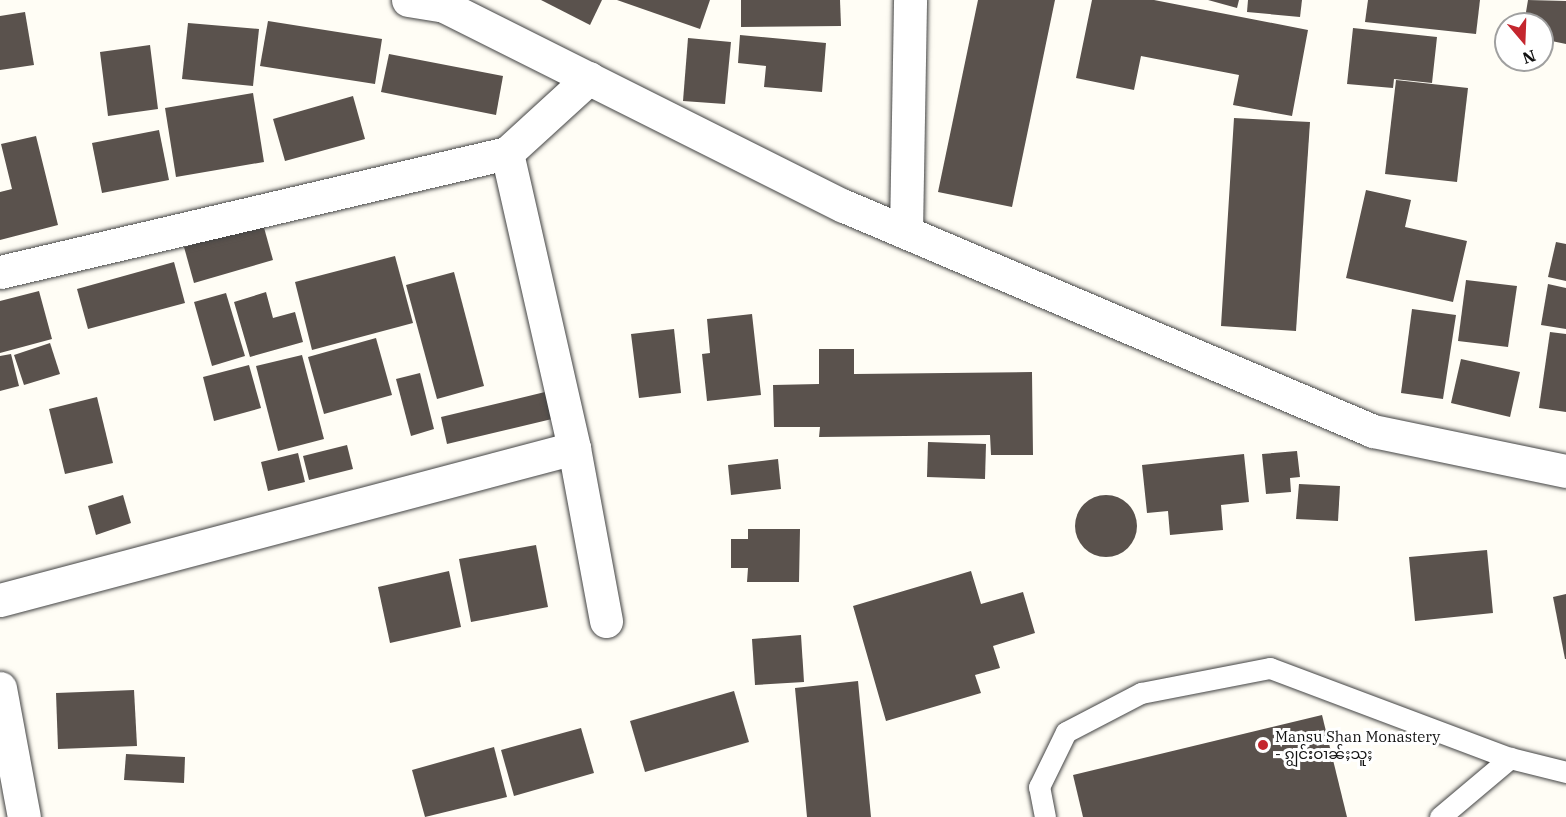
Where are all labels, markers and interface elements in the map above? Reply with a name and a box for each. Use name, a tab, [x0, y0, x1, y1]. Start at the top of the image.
north arrow	[1494, 12, 1554, 72]
text: N	[1520, 46, 1538, 69]
place label: Mansu Shan Monastery - ၵျွင်းဝၢၼ်ႈသူႈ	[1275, 727, 1440, 762]
marker: Mansu Shan Monastery - ၵျွင်းဝၢၼ်ႈသူႈ	[1256, 738, 1270, 752]

